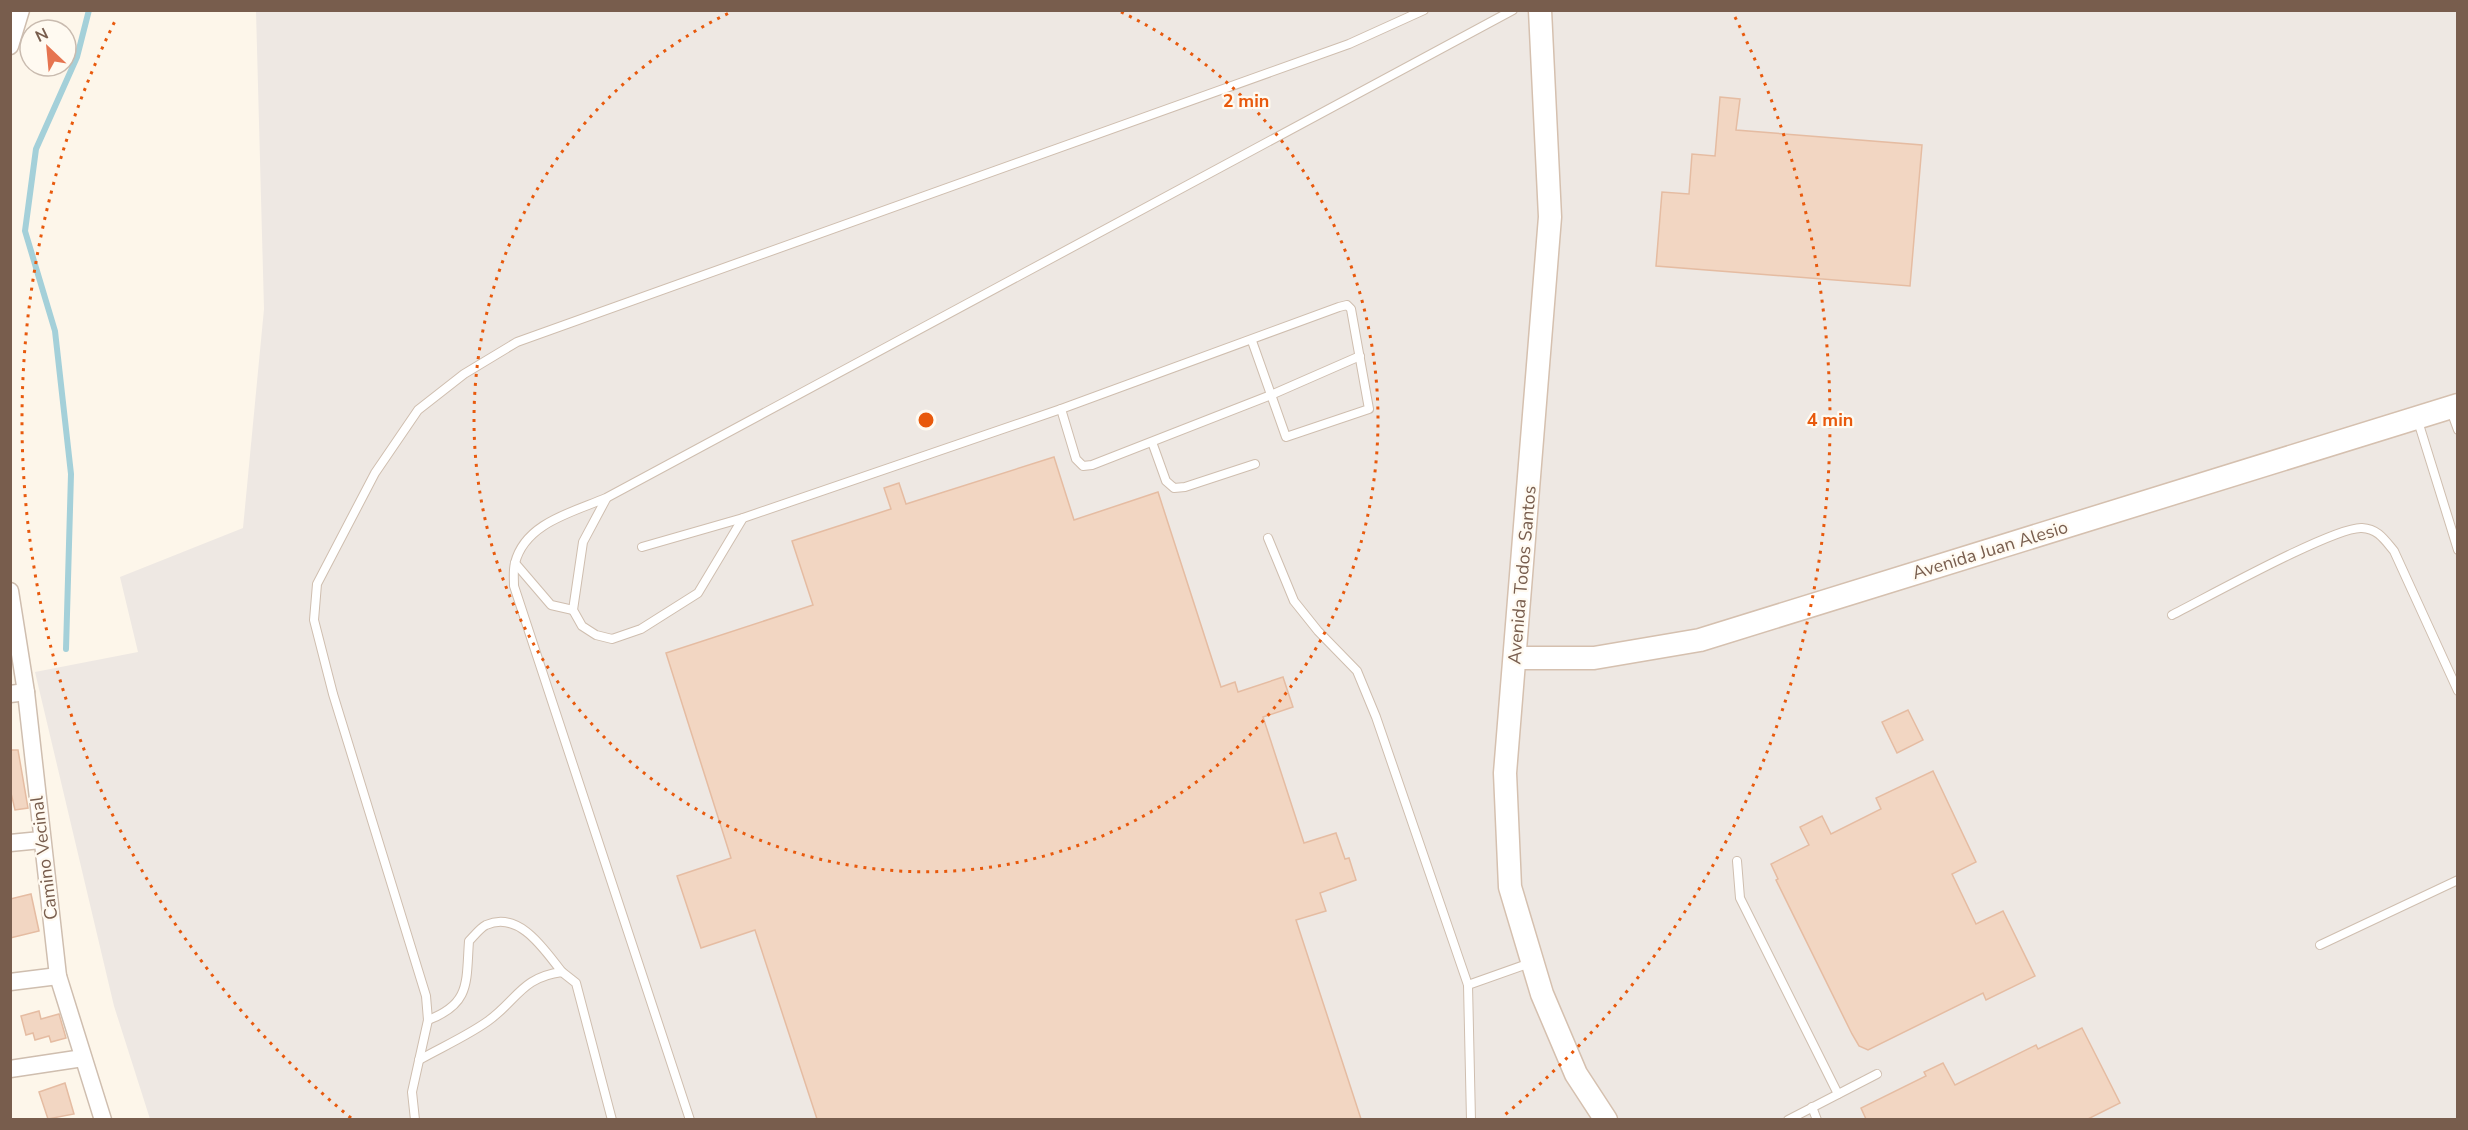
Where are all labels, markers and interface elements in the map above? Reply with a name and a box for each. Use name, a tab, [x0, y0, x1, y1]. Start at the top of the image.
north arrow	[18, 18, 78, 78]
text: N	[32, 23, 52, 48]
text: 2 min	[1223, 89, 1269, 113]
text: 4 min	[1807, 408, 1853, 432]
centre of rings	[916, 410, 936, 430]
street label: Avenida Todos Santos	[1502, 485, 1542, 665]
street label: Avenida Juan Alesio	[1909, 515, 2071, 585]
street label: Camino Vecinal	[24, 794, 63, 921]

